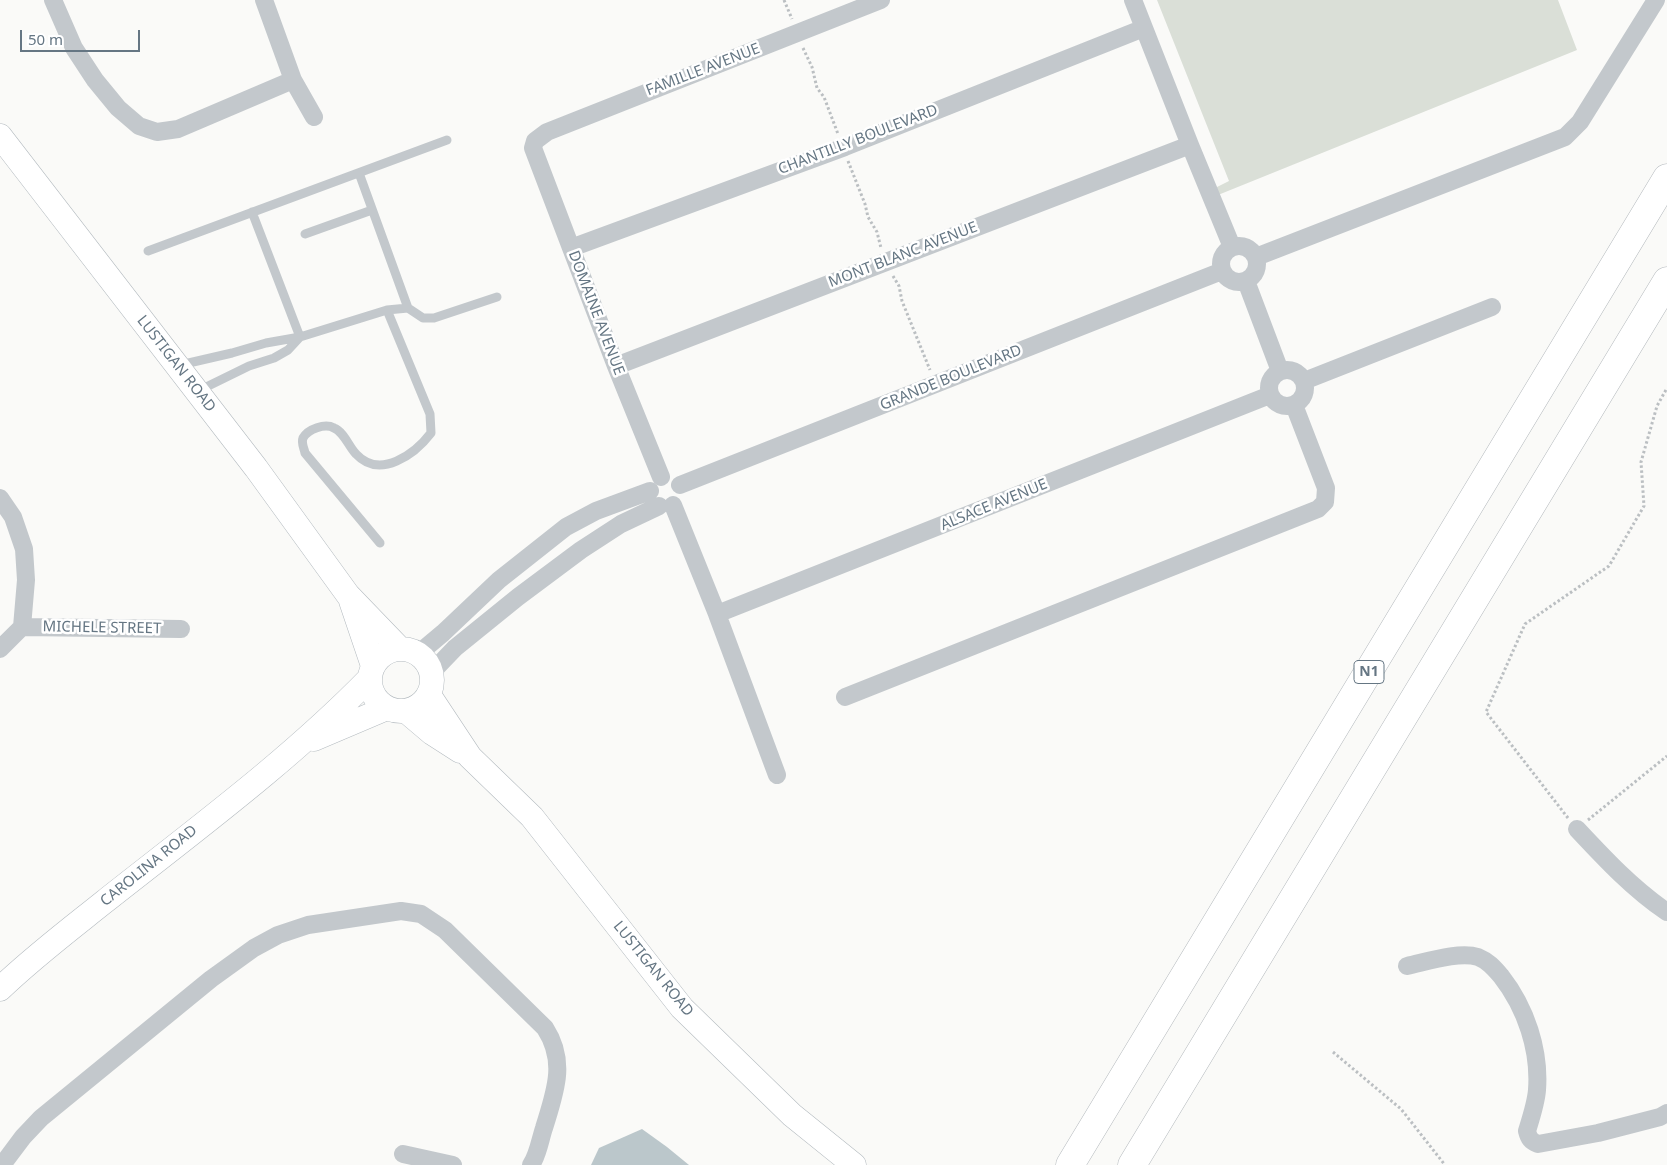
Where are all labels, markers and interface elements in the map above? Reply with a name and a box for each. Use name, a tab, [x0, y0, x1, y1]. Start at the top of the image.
scale bar	[22, 20, 142, 52]
text: 50 m	[28, 29, 63, 49]
street label: FAMILLE AVENUE	[643, 40, 763, 100]
street label: CHANTILLY BOULEVARD	[776, 101, 940, 179]
street label: MONT BLANC AVENUE	[826, 218, 980, 292]
street label: DOMAINE AVENUE	[564, 248, 628, 378]
street label: LUSTIGAN ROAD	[133, 312, 219, 416]
street label: GRANDE BOULEVARD	[877, 341, 1025, 415]
street label: ALSACE AVENUE	[938, 475, 1050, 535]
street label: MICHELE STREET	[43, 618, 161, 638]
road number: N1	[1354, 660, 1384, 684]
street label: CAROLINA ROAD	[97, 821, 201, 911]
street label: LUSTIGAN ROAD	[609, 918, 697, 1020]

